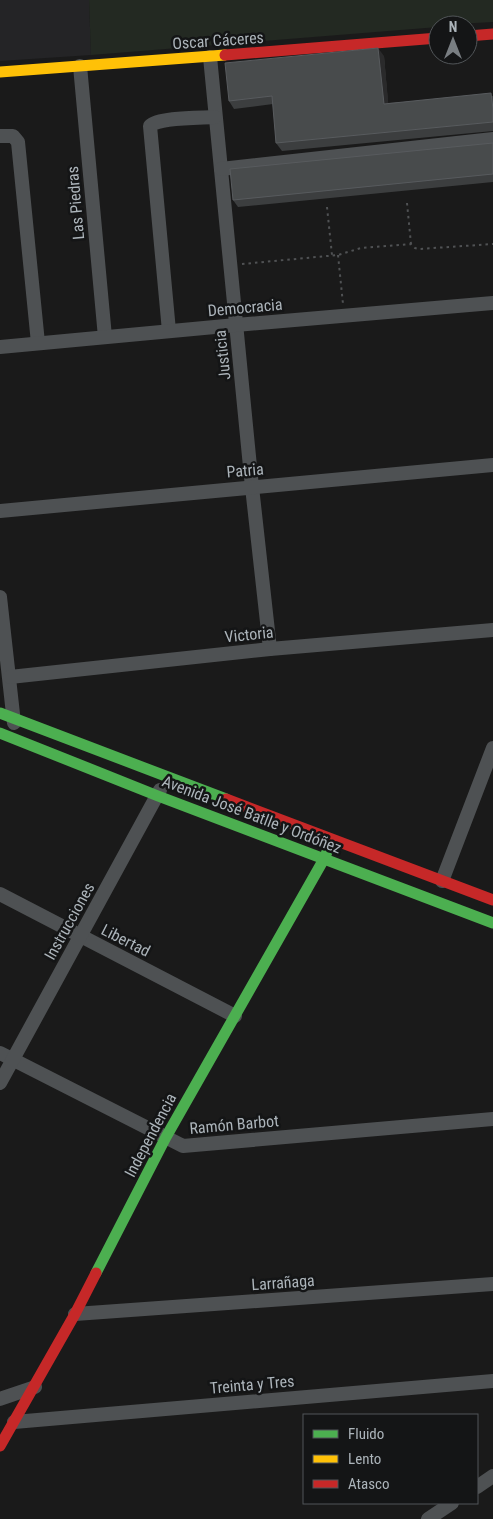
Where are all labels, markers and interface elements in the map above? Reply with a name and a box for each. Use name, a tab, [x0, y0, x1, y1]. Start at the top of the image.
north arrow	[428, 15, 478, 65]
text: N	[449, 19, 457, 35]
street label: Oscar Cáceres	[172, 28, 264, 53]
street label: Las Piedras	[63, 165, 88, 241]
street label: Democracia	[207, 295, 283, 320]
street label: Justicia	[210, 329, 235, 381]
street label: Patria	[226, 459, 264, 482]
street label: Victoria	[224, 622, 274, 646]
street label: Avenida José Batlle y Ordóñez	[159, 771, 344, 857]
street label: Instrucciones	[40, 879, 98, 963]
street label: Libertad	[98, 920, 153, 961]
street label: Independencia	[120, 1090, 180, 1180]
street label: Ramón Barbot	[189, 1111, 280, 1138]
street label: Larrañaga	[251, 1271, 315, 1294]
street label: Treinta y Tres	[209, 1371, 295, 1398]
legend	[303, 1414, 478, 1504]
text: Fluido	[348, 1425, 384, 1443]
text: Lento	[348, 1450, 381, 1468]
text: Atasco	[348, 1475, 389, 1493]

